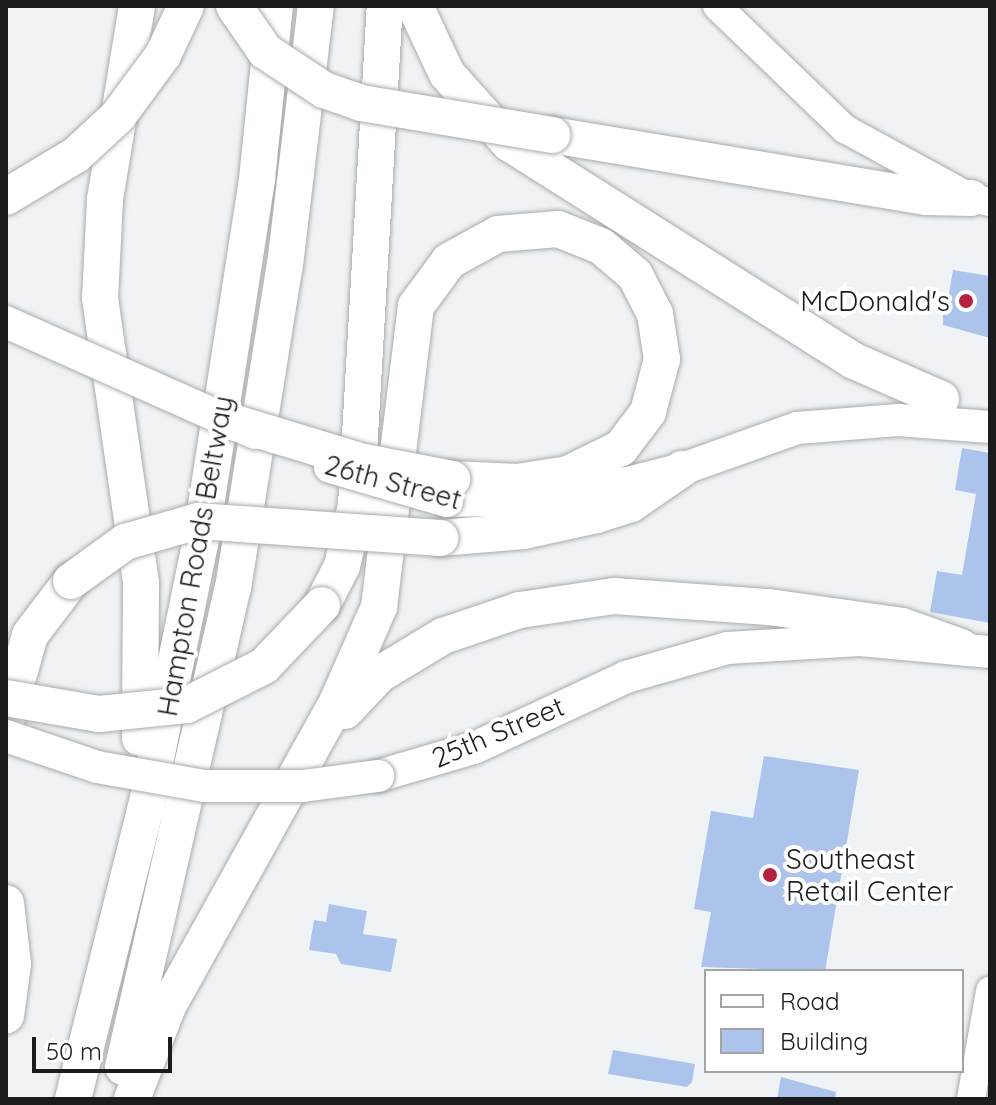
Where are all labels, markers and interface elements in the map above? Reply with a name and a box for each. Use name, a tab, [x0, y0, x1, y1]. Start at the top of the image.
place label: McDonald's	[800, 284, 950, 318]
marker: McDonald's	[957, 292, 975, 310]
street label: Hampton Roads Beltway	[150, 393, 240, 719]
street label: 26th Street	[321, 448, 465, 516]
street label: 25th Street	[427, 689, 569, 775]
place label: Southeast Retail Center	[786, 842, 953, 908]
marker: Southeast Retail Center	[761, 866, 779, 884]
legend	[704, 969, 964, 1073]
text: Road	[780, 986, 840, 1016]
scale bar	[36, 1021, 176, 1071]
text: Building	[780, 1026, 868, 1056]
text: 50 m	[46, 1036, 102, 1066]

